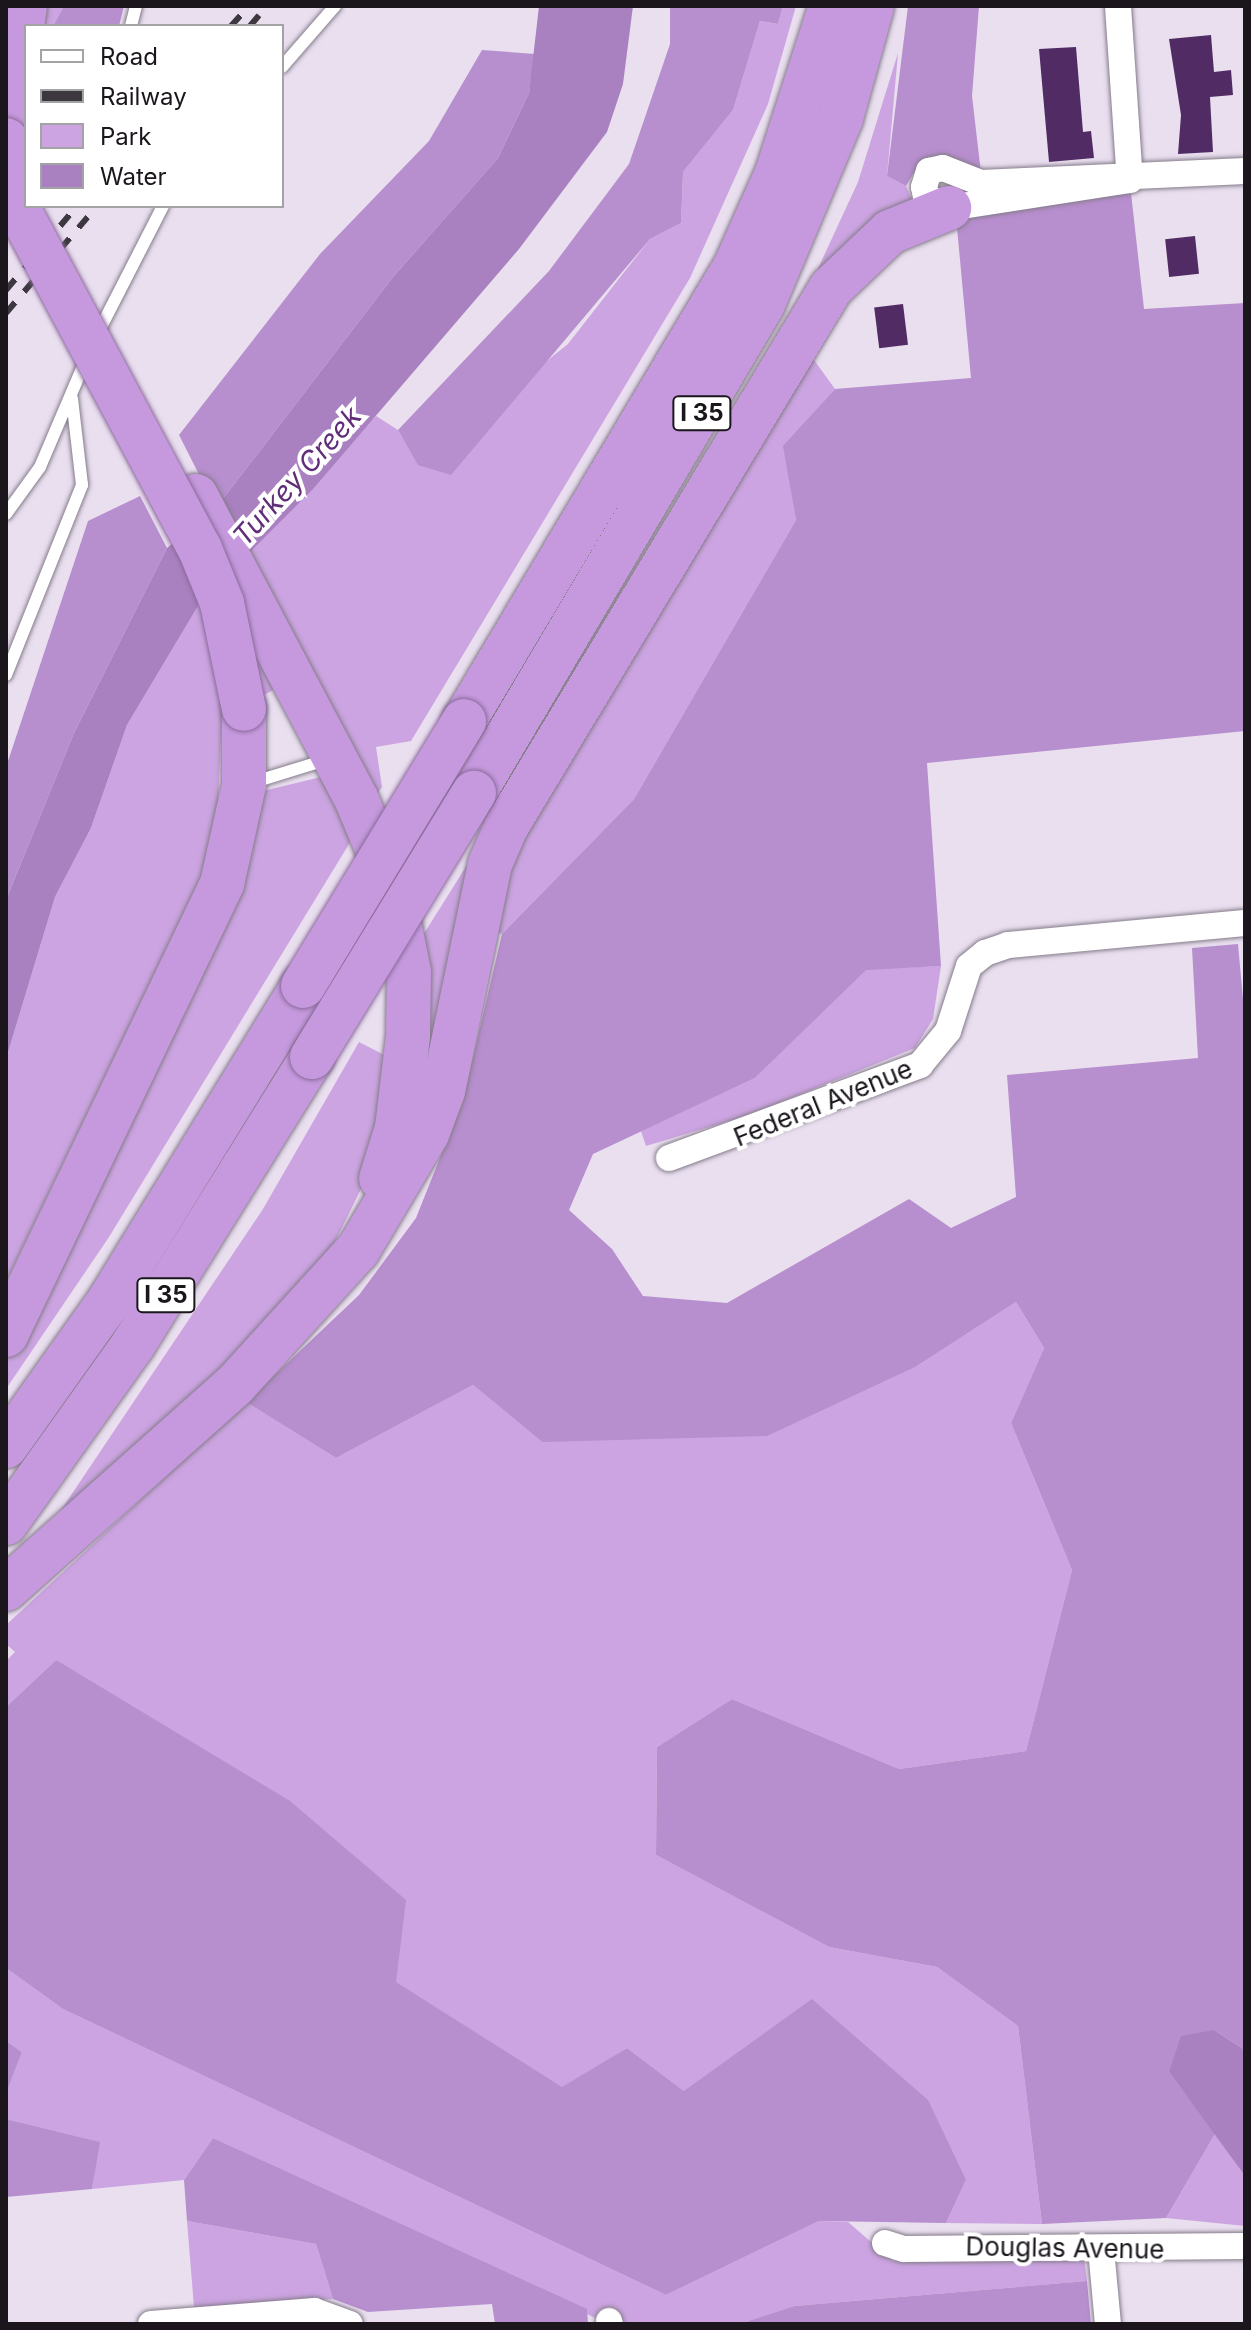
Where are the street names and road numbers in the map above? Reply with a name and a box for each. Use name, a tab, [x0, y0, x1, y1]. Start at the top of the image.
road number: I 35	[672, 393, 732, 433]
street label: Federal Avenue	[729, 1053, 917, 1153]
road number: I 35	[136, 1275, 196, 1315]
street label: Douglas Avenue	[965, 2231, 1165, 2265]

